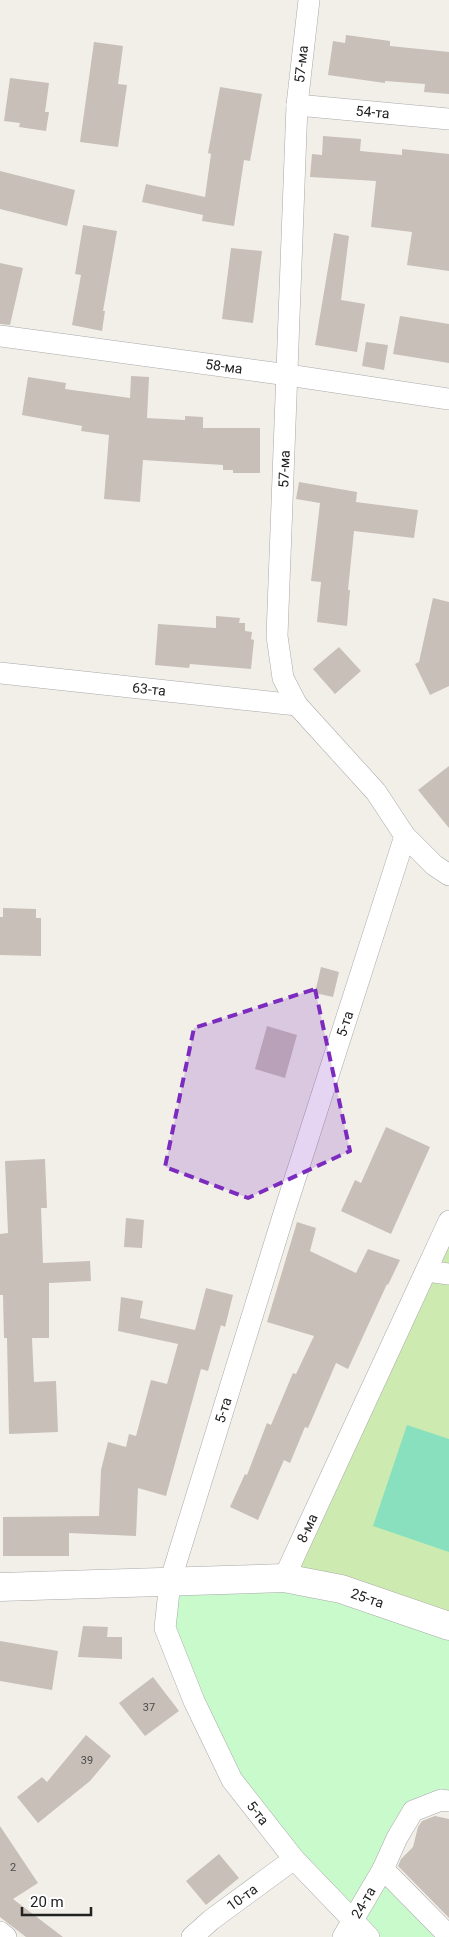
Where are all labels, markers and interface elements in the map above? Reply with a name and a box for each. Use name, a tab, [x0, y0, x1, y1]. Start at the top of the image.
street label: 57-ма	[291, 44, 311, 84]
street label: 54-та	[355, 102, 390, 121]
street label: 58-ма	[204, 356, 244, 377]
street label: 57-ма	[275, 450, 293, 488]
street label: 63-та	[131, 679, 167, 699]
street label: 5-та	[333, 1009, 356, 1039]
street label: 5-та	[212, 1395, 235, 1425]
street label: 8-ма	[294, 1511, 321, 1545]
street label: 25-та	[349, 1585, 386, 1611]
house number: 37	[143, 1701, 155, 1714]
house number: 39	[81, 1754, 93, 1767]
street label: 5-та	[244, 1798, 272, 1828]
house number: 2	[10, 1861, 16, 1874]
street label: 10-та	[224, 1881, 260, 1914]
scale bar	[22, 1884, 91, 1916]
street label: 24-та	[348, 1884, 379, 1921]
text: 20 m	[30, 1893, 64, 1911]

